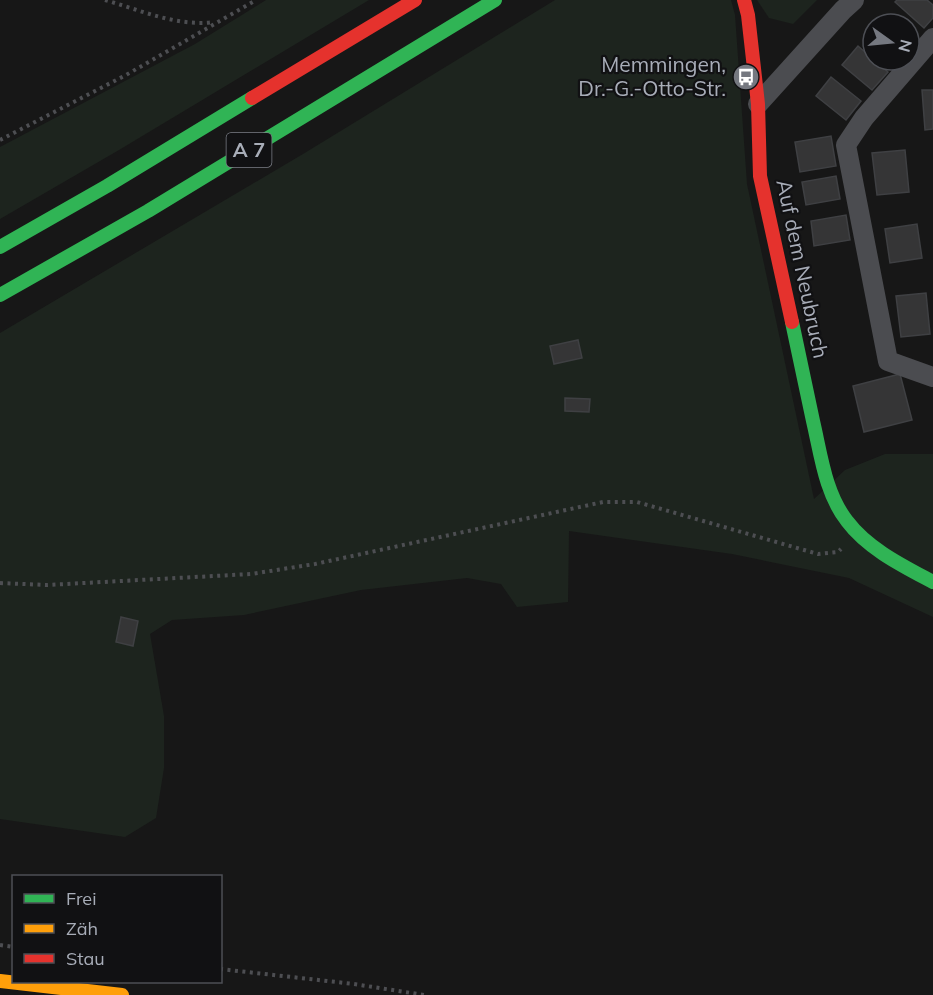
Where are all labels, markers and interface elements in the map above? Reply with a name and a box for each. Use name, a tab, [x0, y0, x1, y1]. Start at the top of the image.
north arrow	[861, 12, 921, 72]
text: N	[894, 37, 917, 54]
place label: Memmingen, Dr.-G.-Otto-Str.	[578, 51, 726, 101]
bus stop icon: Memmingen, Dr.-G.-Otto-Str.	[731, 62, 761, 92]
road number: A 7	[226, 133, 272, 167]
street label: Auf dem Neubruch	[771, 177, 835, 361]
legend	[12, 875, 222, 983]
text: Frei	[66, 887, 96, 910]
text: Zäh	[66, 917, 98, 940]
text: Stau	[66, 947, 105, 970]

